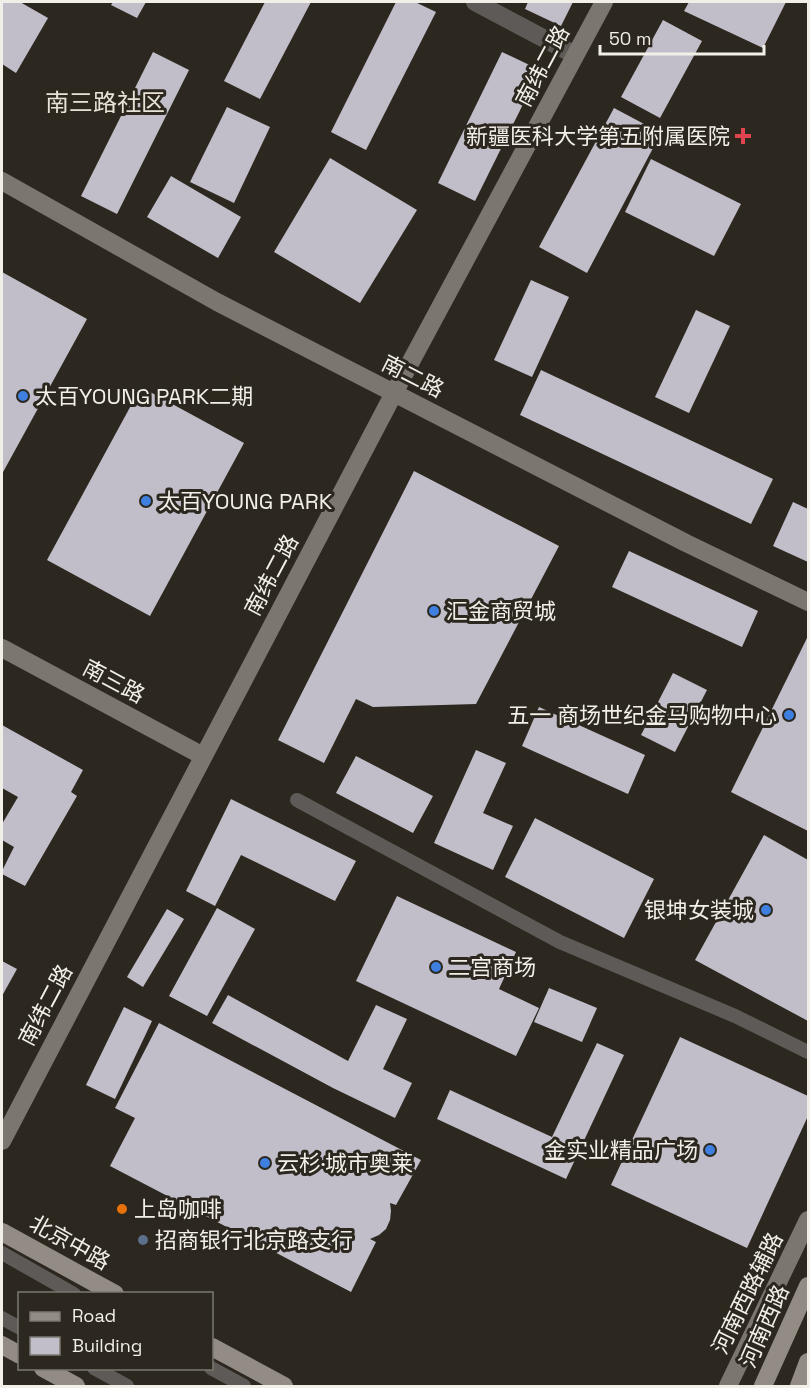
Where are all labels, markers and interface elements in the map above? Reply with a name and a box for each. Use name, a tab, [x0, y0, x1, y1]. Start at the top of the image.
scale bar	[600, 18, 764, 56]
street label: 南纬二路	[509, 21, 575, 111]
text: 50 m	[609, 27, 651, 50]
district label: 南三路社区	[45, 87, 165, 118]
place label: 新疆医科大学第五附属医院	[466, 122, 730, 150]
marker: 新疆医科大学第五附属医院	[734, 127, 752, 145]
street label: 南二路	[377, 349, 449, 403]
place label: 太百YOUNG PARK二期	[35, 382, 253, 410]
marker: 太百YOUNG PARK二期	[16, 389, 30, 403]
place label: 太百YOUNG PARK	[158, 487, 333, 515]
marker: 太百YOUNG PARK	[139, 494, 153, 508]
street label: 南纬二路	[238, 530, 304, 620]
place label: 汇金商贸城	[446, 597, 556, 625]
marker: 汇金商贸城	[427, 604, 441, 618]
street label: 南三路	[78, 653, 150, 709]
place label: 五一 商场世纪金马购物中心	[507, 701, 777, 729]
marker: 五一 商场世纪金马购物中心	[782, 708, 796, 722]
place label: 银坤女装城	[644, 896, 754, 924]
marker: 银坤女装城	[759, 903, 773, 917]
place label: 二宫商场	[448, 953, 536, 981]
street label: 南纬二路	[12, 960, 78, 1050]
marker: 二宫商场	[429, 960, 443, 974]
place label: 金实业精品广场	[544, 1136, 698, 1164]
marker: 金实业精品广场	[703, 1143, 717, 1157]
place label: 云杉·城市奥莱	[277, 1149, 413, 1177]
marker: 云杉·城市奥莱	[258, 1156, 272, 1170]
place label: 上岛咖啡	[134, 1195, 222, 1223]
marker: 上岛咖啡	[115, 1202, 129, 1216]
street label: 北京中路	[25, 1208, 115, 1276]
place label: 招商银行北京路支行	[155, 1226, 353, 1254]
street label: 河南西路辅路	[706, 1228, 788, 1358]
marker: 招商银行北京路支行	[136, 1233, 150, 1247]
street label: 河南西路	[734, 1280, 794, 1372]
legend	[18, 1292, 213, 1370]
text: Road	[72, 1304, 116, 1327]
text: Building	[72, 1334, 142, 1357]

